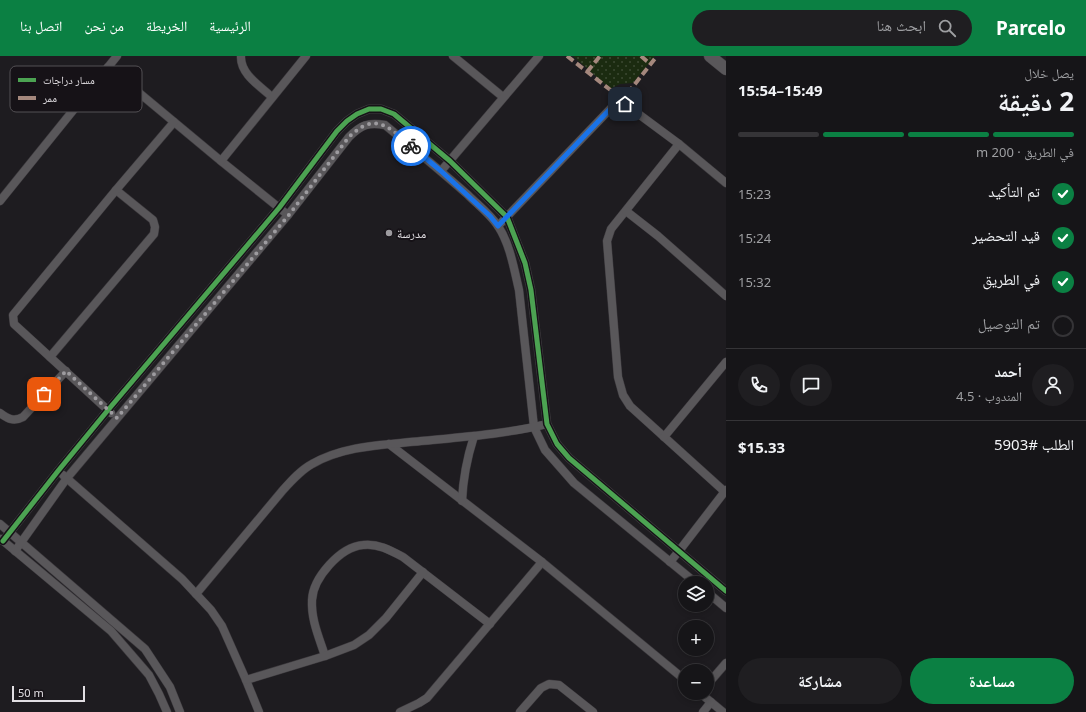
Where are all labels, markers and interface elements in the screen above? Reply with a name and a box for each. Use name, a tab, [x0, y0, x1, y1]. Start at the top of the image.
search box	[692, 10, 972, 46]
text: ابحث هنا	[876, 15, 926, 35]
text: Parcelo	[996, 15, 1066, 41]
text: اتصل بنا	[20, 16, 62, 35]
text: من نحن	[84, 16, 124, 35]
text: الخريطة	[146, 16, 187, 35]
text: الرئيسية	[209, 16, 251, 35]
icon: search	[936, 17, 958, 39]
text: يصل خلال	[1024, 64, 1074, 82]
legend	[10, 66, 142, 112]
text: مسار دراجات	[43, 72, 95, 87]
text: 15:49–15:54	[738, 80, 823, 100]
text: 2 دقيقة	[998, 83, 1074, 119]
pin	[608, 87, 642, 121]
text: ممر	[42, 90, 57, 105]
icon: home	[614, 93, 636, 115]
courier	[391, 126, 431, 166]
icon: bike	[400, 135, 422, 157]
text: في الطريق · 200 m	[976, 143, 1074, 161]
text: تم التأكيد	[988, 181, 1040, 201]
icon: check	[1052, 183, 1074, 205]
text: 15:23	[738, 185, 771, 203]
place label: مدرسة	[397, 225, 426, 242]
text: قيد التحضير	[972, 225, 1040, 245]
icon: check	[1052, 227, 1074, 249]
marker: مدرسة	[384, 228, 394, 238]
text: 15:24	[738, 229, 771, 247]
text: في الطريق	[982, 269, 1040, 289]
icon: check	[1052, 271, 1074, 293]
text: 15:32	[738, 273, 771, 291]
text: تم التوصيل	[978, 313, 1040, 333]
text: أحمد	[995, 361, 1022, 381]
button: phone	[738, 364, 780, 406]
button: chat	[790, 364, 832, 406]
button: person	[1032, 364, 1074, 406]
pin	[27, 377, 61, 411]
icon: bag	[33, 383, 55, 405]
text: المندوب · 4.5	[956, 387, 1022, 405]
text: الطلب #5903	[994, 434, 1074, 454]
text: $15.33	[738, 437, 785, 457]
map controls	[678, 576, 714, 700]
button: layers	[678, 576, 714, 612]
button: +	[678, 620, 714, 656]
button: مشاركة	[738, 658, 902, 704]
button: مساعدة	[910, 658, 1074, 704]
button: −	[678, 664, 714, 700]
scale bar	[12, 684, 85, 703]
text: 50 m	[18, 685, 44, 700]

